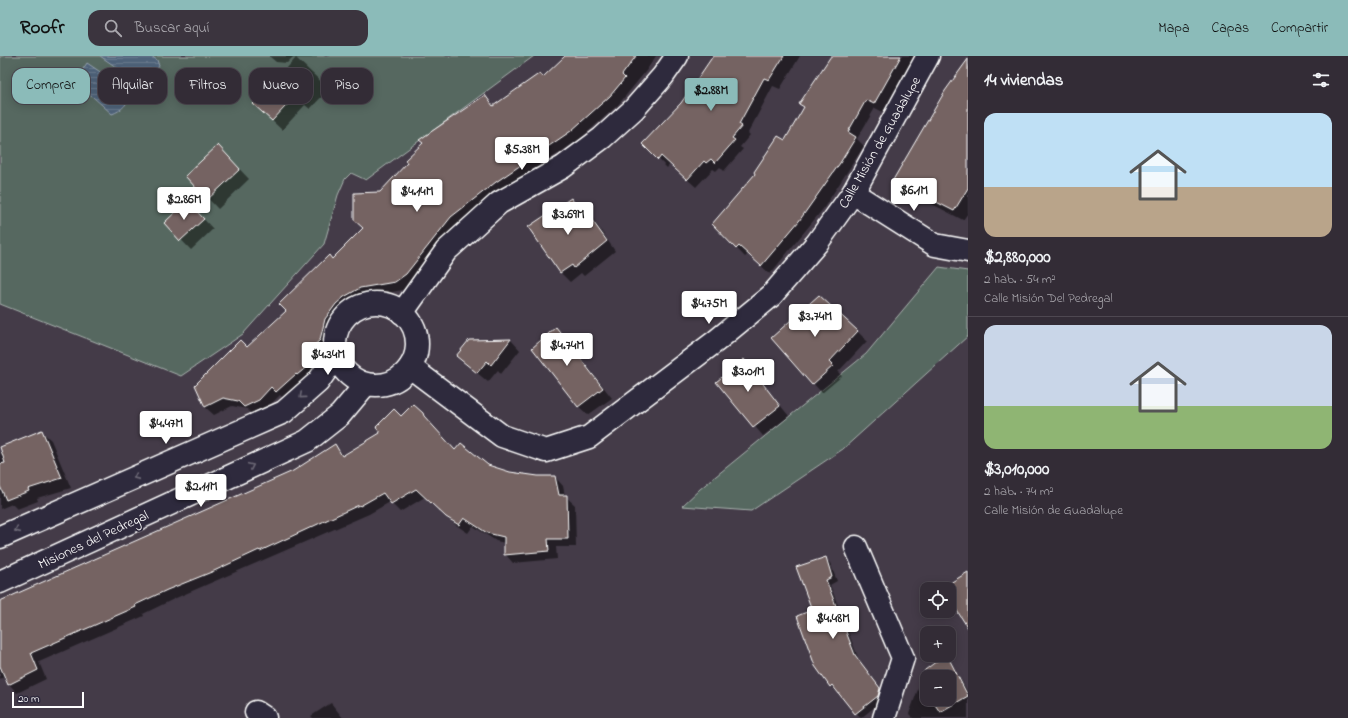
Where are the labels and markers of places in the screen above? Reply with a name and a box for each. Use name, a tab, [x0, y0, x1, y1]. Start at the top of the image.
pin: $2.88M	[678, 78, 744, 112]
pin: $5.38M	[489, 137, 555, 171]
pin: $6.1M	[886, 178, 942, 212]
pin: $4.14M	[384, 179, 450, 213]
pin: $2.86M	[151, 187, 217, 221]
pin: $3.69M	[535, 202, 601, 236]
pin: $4.75M	[676, 291, 742, 325]
pin: $3.74M	[782, 304, 848, 338]
pin: $4.74M	[534, 333, 600, 367]
pin: $4.34M	[295, 342, 361, 376]
pin: $3.01M	[715, 359, 781, 393]
pin: $4.47M	[133, 411, 199, 445]
pin: $2.11M	[168, 474, 234, 508]
pin: $4.48M	[800, 606, 866, 640]

